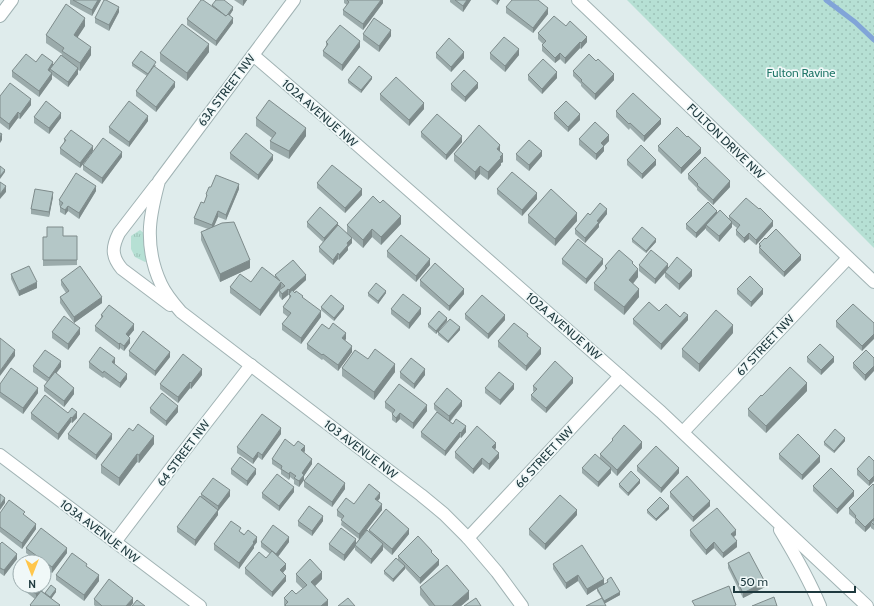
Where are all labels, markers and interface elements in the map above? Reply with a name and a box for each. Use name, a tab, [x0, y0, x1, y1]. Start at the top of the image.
street label: 63A STREET NW	[194, 51, 258, 129]
park label: Fulton Ravine	[767, 65, 835, 80]
street label: 102A AVENUE NW	[279, 76, 362, 150]
street label: FULTON DRIVE NW	[684, 100, 768, 182]
street label: 102A AVENUE NW	[523, 289, 606, 363]
street label: 67 STREET NW	[733, 311, 798, 379]
street label: 64 STREET NW	[153, 416, 213, 489]
street label: 103 AVENUE NW	[321, 416, 401, 482]
street label: 66 STREET NW	[512, 422, 577, 491]
street label: 103A AVENUE NW	[57, 496, 143, 566]
north arrow	[12, 554, 52, 594]
scale bar	[734, 568, 855, 594]
text: 50 m	[740, 574, 768, 589]
text: N	[28, 577, 36, 591]

